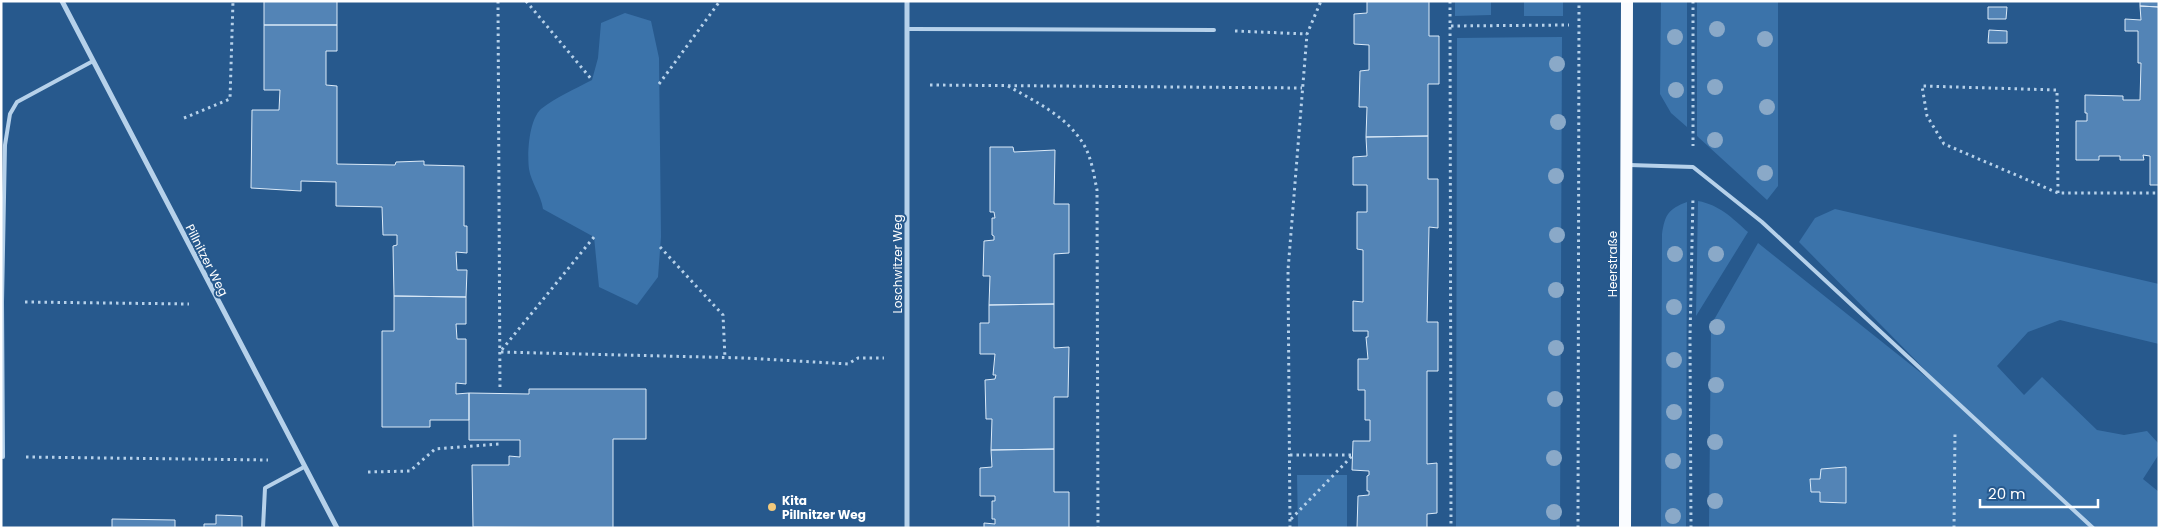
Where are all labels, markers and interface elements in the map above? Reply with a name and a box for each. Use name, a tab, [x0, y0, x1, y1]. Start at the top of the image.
street label: Loschwitzer Weg	[889, 214, 906, 314]
street label: Pillnitzer Weg	[182, 221, 232, 299]
street label: Heerstraße	[1604, 231, 1621, 297]
scale bar	[1980, 476, 2098, 508]
text: 20 m	[1988, 483, 2026, 504]
place label: Kita Pillnitzer Weg	[782, 492, 866, 523]
marker: Kita Pillnitzer Weg	[766, 501, 778, 513]

